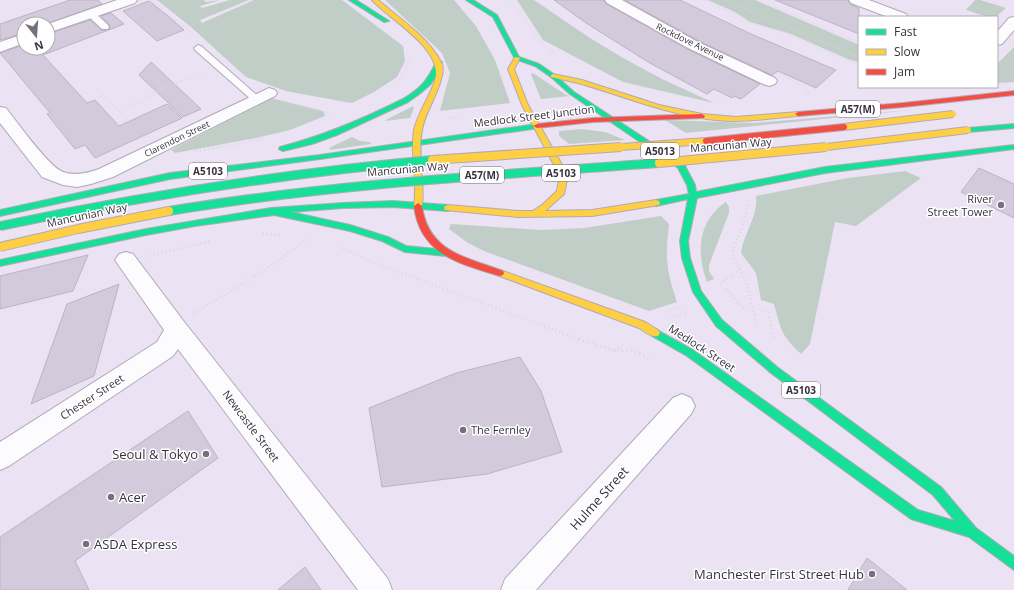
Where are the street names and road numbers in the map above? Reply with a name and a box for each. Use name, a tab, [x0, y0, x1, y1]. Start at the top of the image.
street label: Rockdove Avenue	[654, 19, 726, 64]
street label: Medlock Street Junction	[473, 101, 595, 130]
road number: A57(M)	[836, 101, 880, 117]
street label: Clarendon Street	[142, 117, 212, 160]
street label: Mancunian Way	[690, 133, 773, 156]
road number: A5013	[641, 143, 679, 159]
street label: Mancunian Way	[367, 157, 450, 180]
road number: A5103	[189, 163, 227, 179]
road number: A5103	[542, 165, 580, 181]
road number: A57(M)	[460, 167, 504, 183]
street label: Mancunian Way	[45, 199, 129, 230]
street label: Medlock Street	[666, 320, 739, 375]
street label: Chester Street	[57, 370, 127, 423]
road number: A5103	[782, 382, 820, 398]
street label: Newcastle Street	[220, 387, 283, 465]
street label: Hulme Street	[566, 462, 633, 534]

